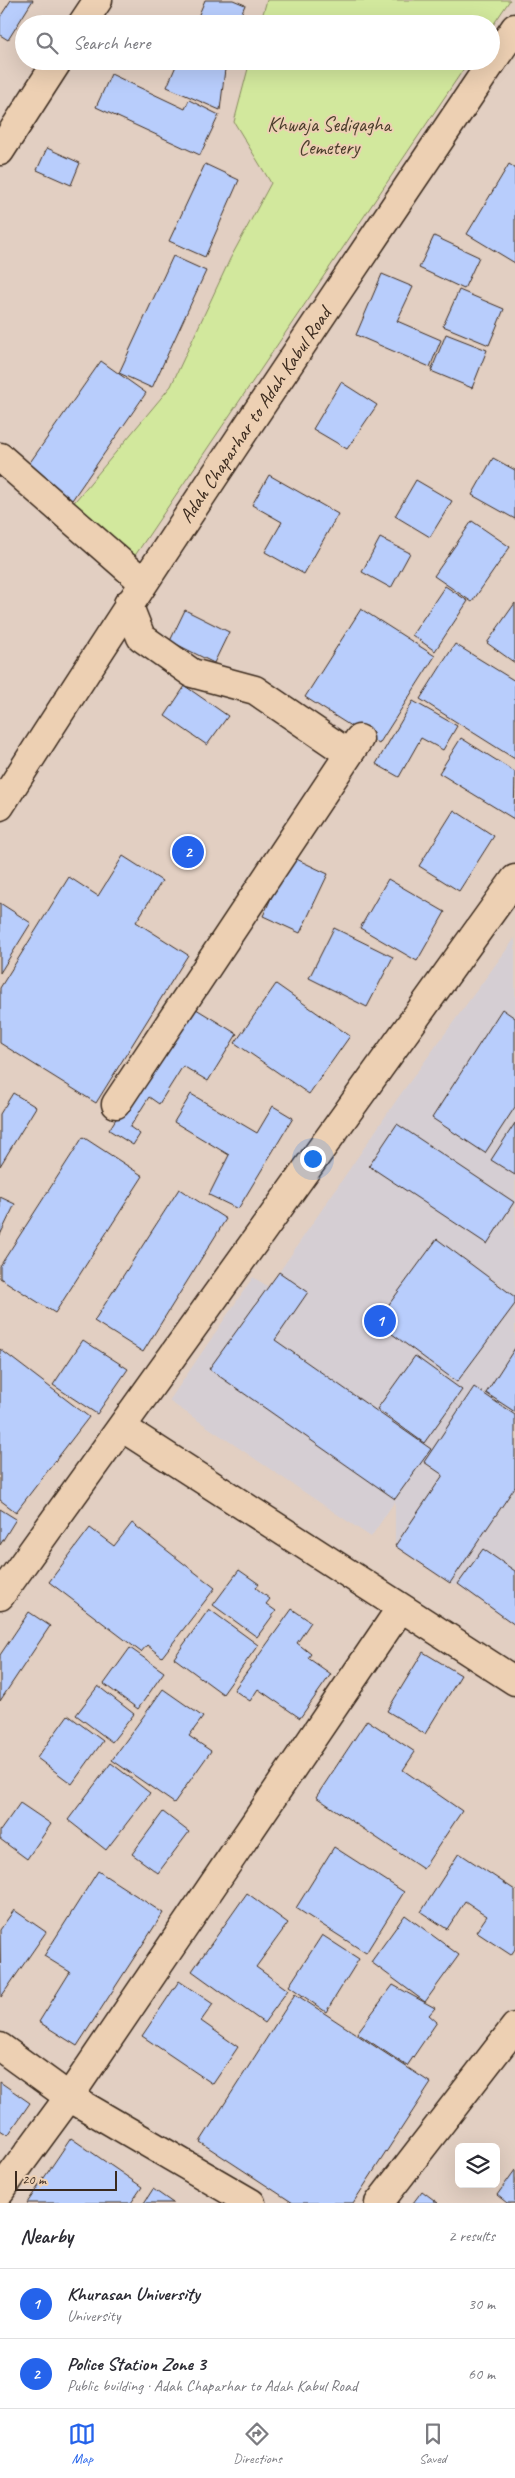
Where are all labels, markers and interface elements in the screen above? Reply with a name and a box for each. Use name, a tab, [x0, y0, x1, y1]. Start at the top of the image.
search box	[15, 15, 500, 70]
icon: search	[33, 29, 61, 57]
text: Search here	[73, 31, 150, 55]
park label: Khwaja Sediqagha Cemetery	[267, 112, 393, 160]
street label: Adah Chaparhar to Adah Kabul Road	[173, 300, 338, 527]
pin: 2	[172, 833, 204, 871]
your location	[300, 1146, 326, 1172]
pin: 1	[364, 1302, 396, 1340]
map controls	[455, 2143, 500, 2188]
button: layers	[455, 2143, 500, 2188]
scale bar	[15, 2168, 118, 2191]
text: 20 m	[22, 2171, 46, 2188]
text: Nearby	[20, 2223, 73, 2249]
text: 2 results	[448, 2226, 495, 2246]
text: Khurasan University	[67, 2282, 200, 2306]
text: 1	[32, 2294, 40, 2314]
text: 30 m	[468, 2294, 495, 2314]
text: University	[67, 2306, 120, 2326]
text: Police Station Zone 3	[67, 2352, 206, 2376]
text: 2	[32, 2364, 40, 2384]
text: 60 m	[468, 2364, 495, 2384]
text: Public building · Adah Chaparhar to Adah Kabul Road	[67, 2376, 357, 2396]
tab: Map	[68, 2420, 96, 2467]
tab: Directions	[233, 2420, 282, 2467]
tab: Saved	[419, 2420, 447, 2467]

